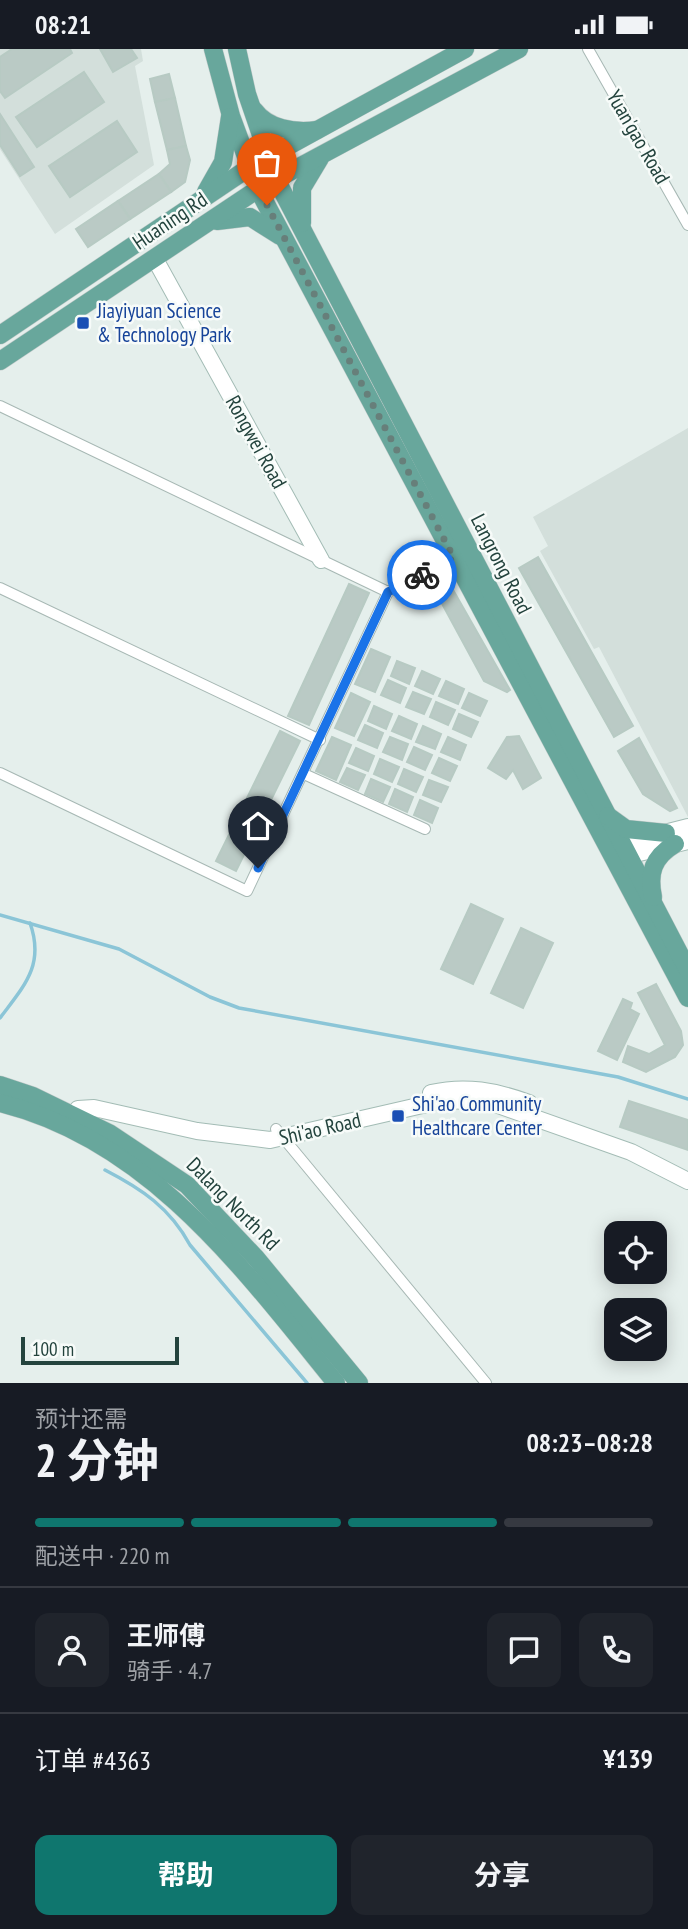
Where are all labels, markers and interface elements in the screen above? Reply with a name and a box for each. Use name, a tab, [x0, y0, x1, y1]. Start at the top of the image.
text: 08:21	[35, 8, 91, 41]
street label: Yuan'gao Road	[601, 85, 676, 189]
pin	[237, 133, 297, 205]
icon: bag	[248, 144, 286, 182]
street label: Huaning Rd	[127, 186, 212, 255]
place label: Jiayiyuan Science & Technology Park	[96, 297, 231, 348]
marker: Jiayiyuan Science & Technology Park	[75, 315, 91, 331]
street label: Rongwei Road	[220, 390, 293, 493]
street label: Langrong Road	[465, 509, 538, 618]
courier	[387, 540, 457, 610]
icon: bike	[403, 556, 441, 594]
pin	[228, 796, 288, 868]
icon: home	[239, 807, 277, 845]
place label: Shi'ao Community Healthcare Center	[412, 1090, 542, 1141]
street label: Shi'ao Road	[276, 1106, 363, 1151]
marker: Shi'ao Community Healthcare Center	[390, 1108, 406, 1124]
street label: Dalang North Rd	[181, 1151, 286, 1256]
map controls	[604, 1221, 667, 1361]
button: locate	[604, 1221, 667, 1284]
button: layers	[604, 1298, 667, 1361]
scale bar	[21, 1334, 178, 1366]
text: 100 m	[32, 1337, 74, 1361]
text: 预计还需	[35, 1404, 127, 1433]
text: 08:23–08:28	[526, 1426, 653, 1459]
text: 2 分钟	[35, 1430, 158, 1490]
text: 配送中 · 220 m	[35, 1541, 170, 1570]
button: person	[35, 1613, 109, 1687]
button: chat	[487, 1613, 561, 1687]
button: phone	[579, 1613, 653, 1687]
text: 王师傅	[127, 1619, 205, 1652]
text: 骑手 · 4.7	[127, 1656, 212, 1685]
text: ¥139	[603, 1742, 653, 1775]
text: 订单 #4363	[35, 1744, 151, 1777]
button: 帮助	[35, 1835, 337, 1915]
button: 分享	[351, 1835, 653, 1915]

